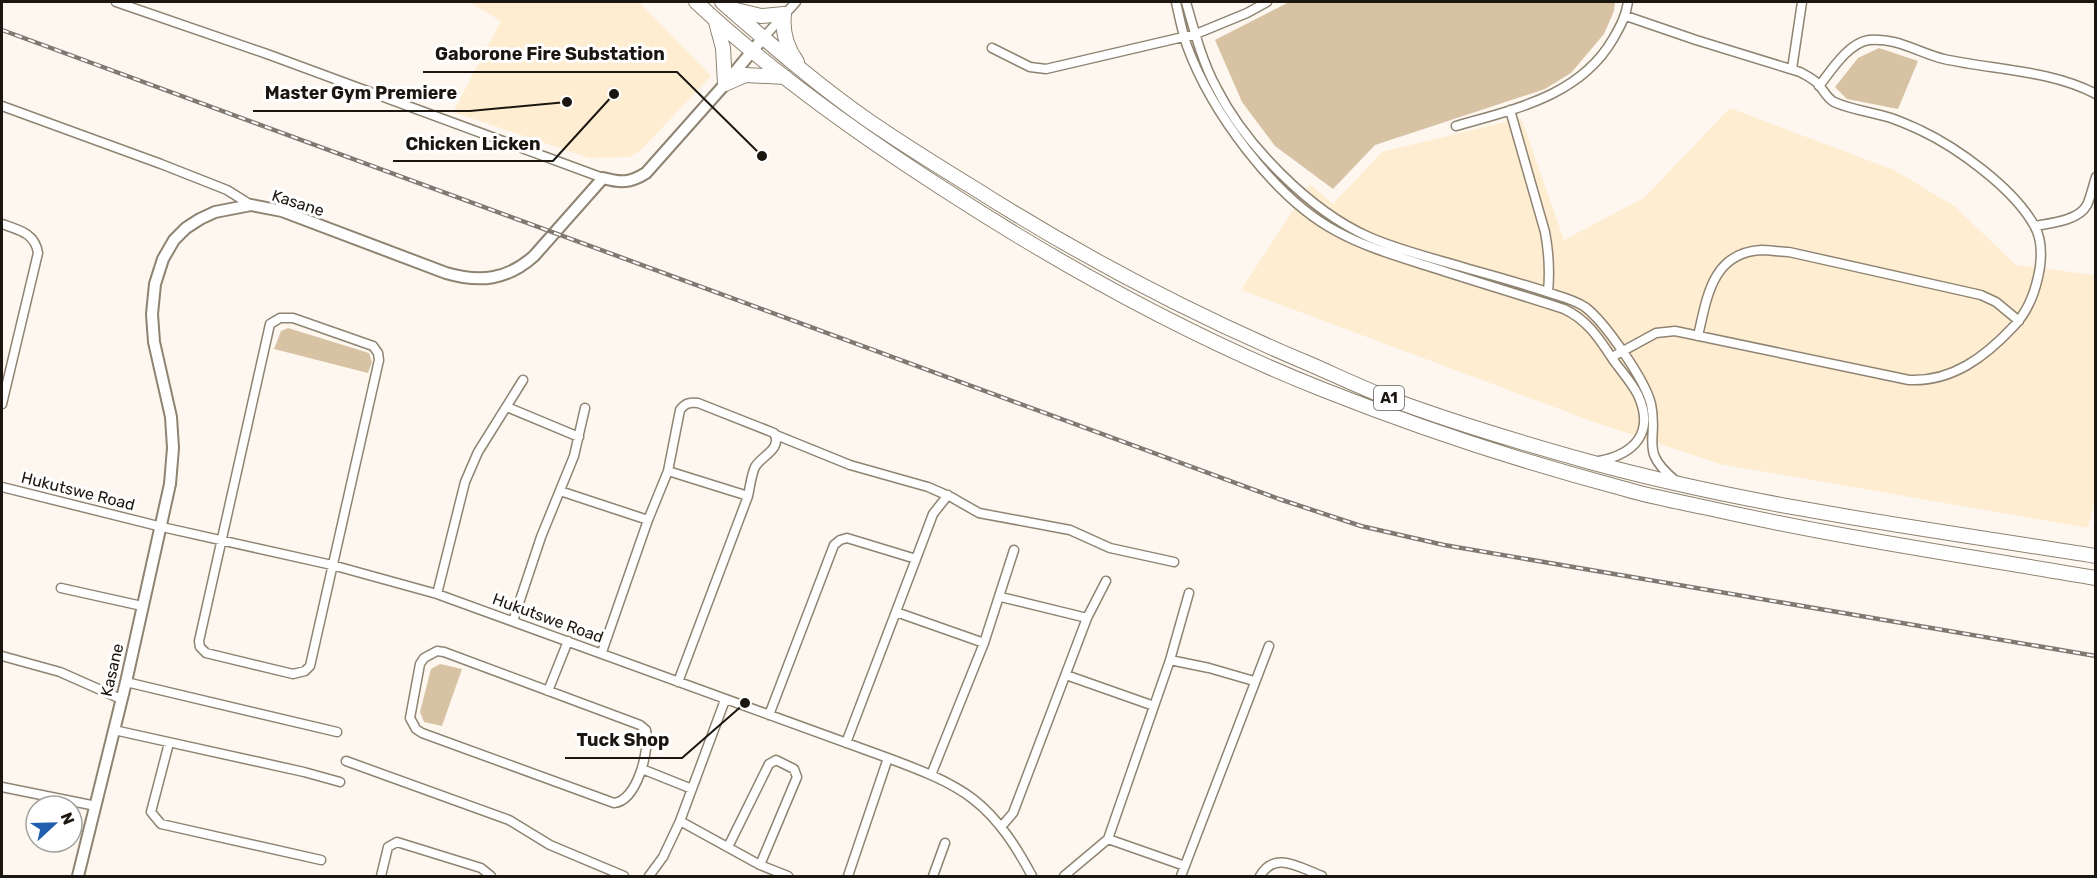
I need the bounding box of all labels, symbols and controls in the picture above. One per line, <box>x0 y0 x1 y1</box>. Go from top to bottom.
callout: Gaborone Fire Substation <box>423 36 677 72</box>
text: Gaborone Fire Substation <box>435 43 665 65</box>
callout: Master Gym Premiere <box>253 75 470 111</box>
text: Master Gym Premiere <box>265 82 457 104</box>
callout: Chicken Licken <box>393 125 553 161</box>
text: Chicken Licken <box>405 133 541 155</box>
street label: Kasane <box>269 186 327 220</box>
road number: A1 <box>1374 386 1404 410</box>
street label: Hukutswe Road <box>19 468 137 514</box>
street label: Hukutswe Road <box>490 589 606 647</box>
street label: Kasane <box>97 642 127 698</box>
callout: Tuck Shop <box>565 722 682 758</box>
text: Tuck Shop <box>577 729 669 751</box>
north arrow <box>24 794 84 854</box>
text: N <box>56 810 78 827</box>

